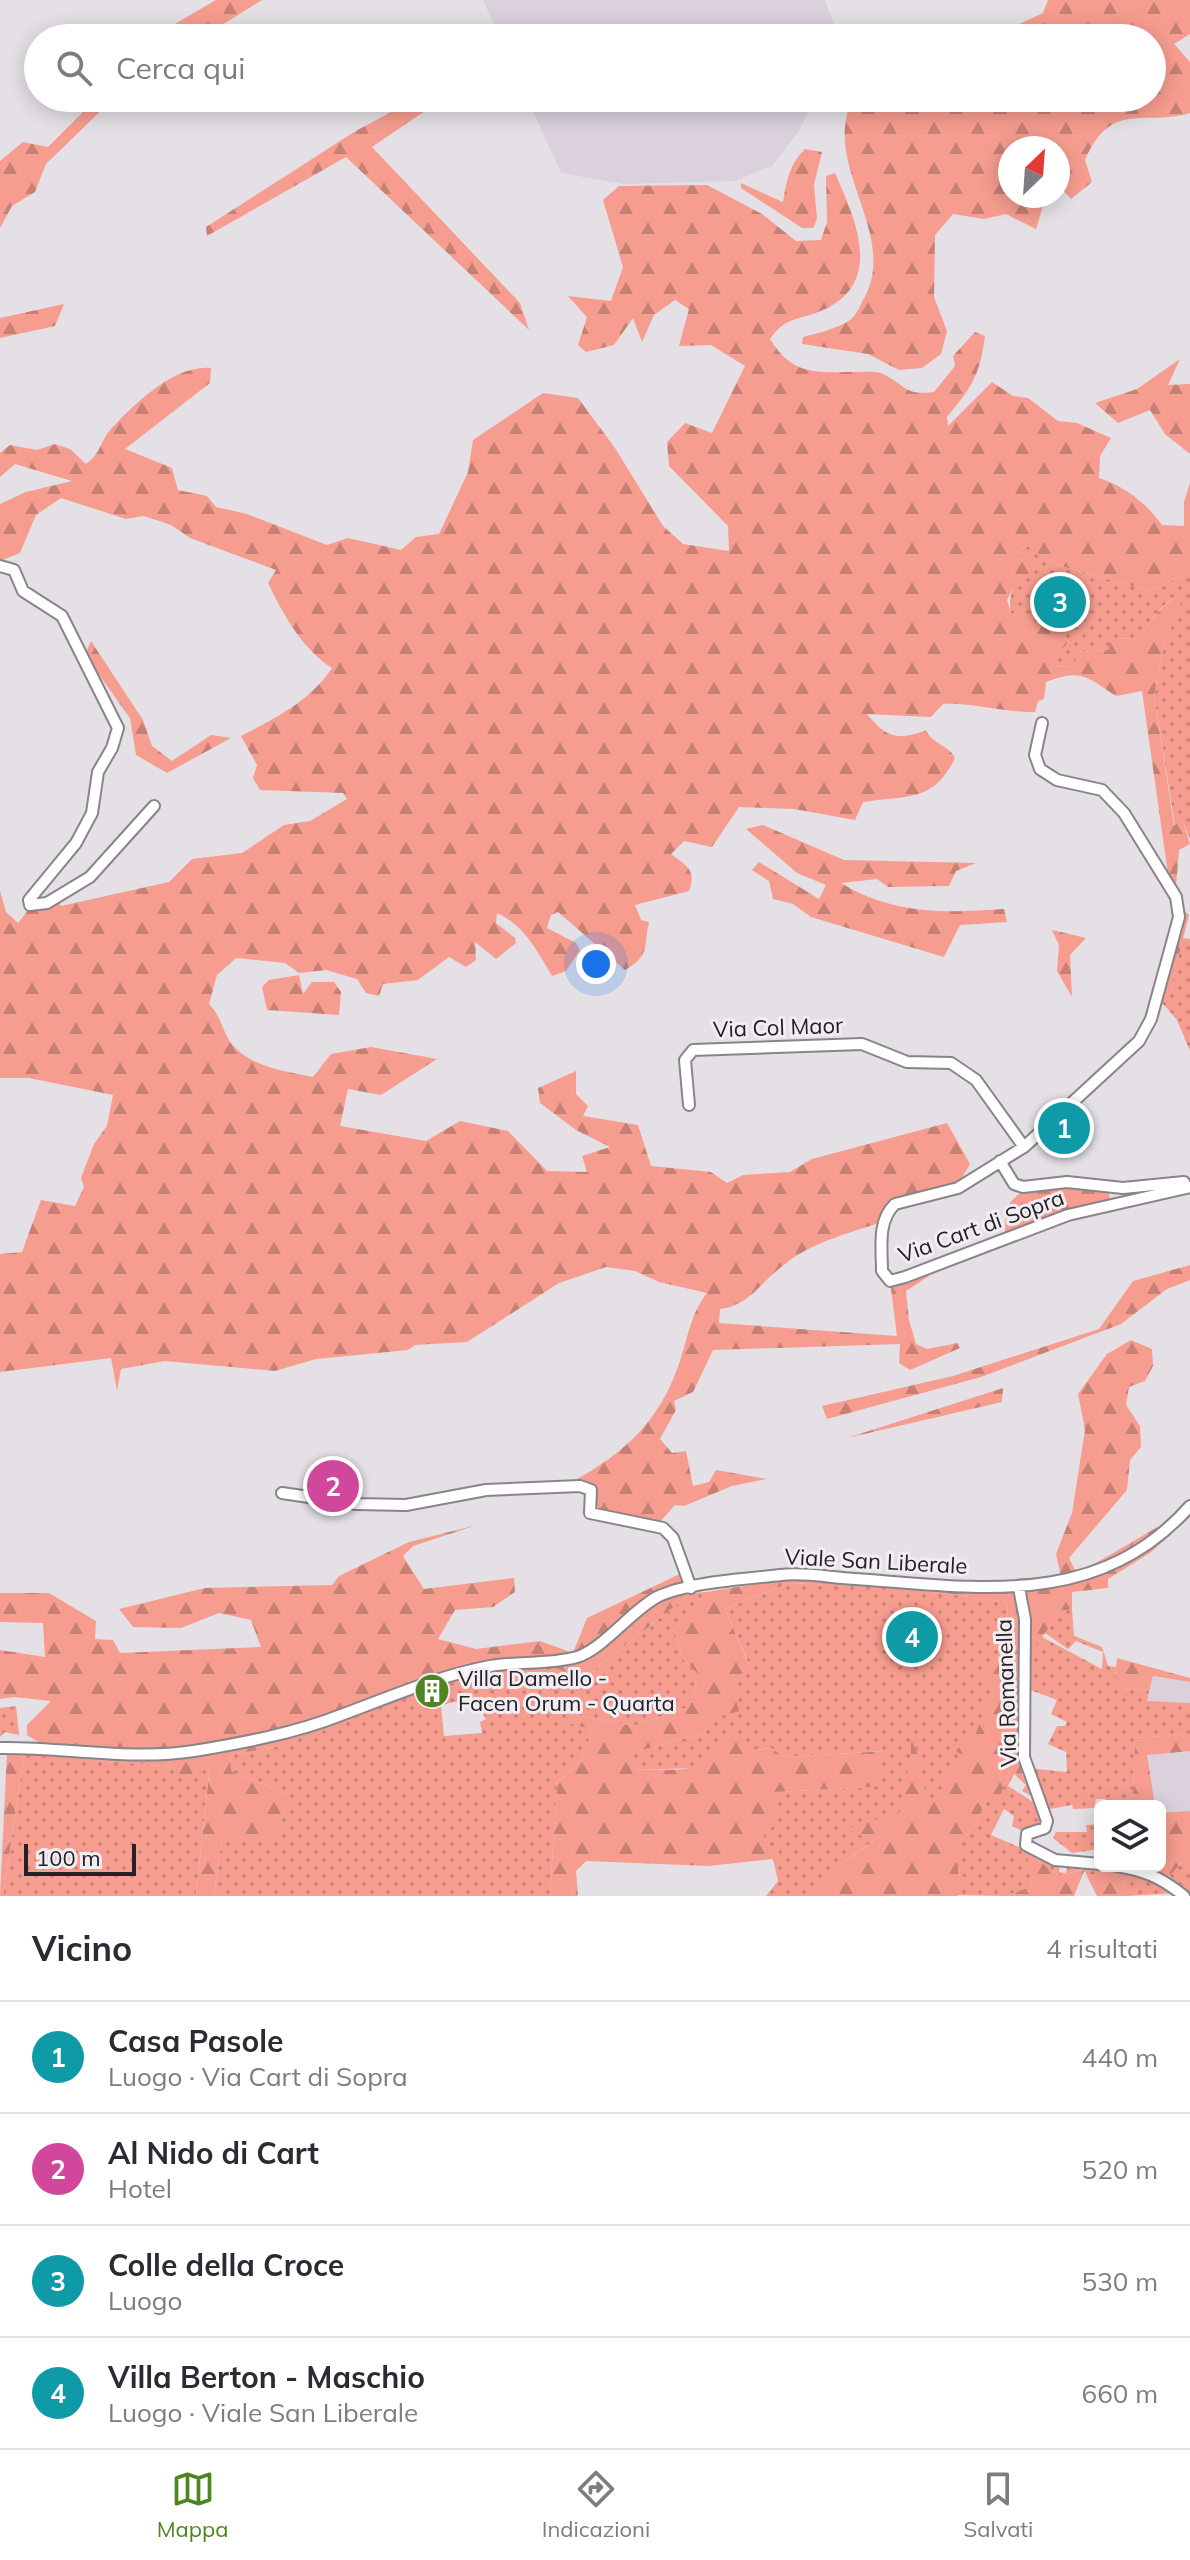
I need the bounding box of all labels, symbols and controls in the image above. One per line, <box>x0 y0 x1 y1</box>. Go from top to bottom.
search box <box>24 24 1166 112</box>
icon: search <box>52 46 96 90</box>
text: Cerca qui <box>116 49 246 87</box>
north arrow <box>998 136 1070 208</box>
pin: 3 <box>1034 572 1086 632</box>
your location <box>576 944 616 984</box>
street label: Via Col Maor <box>713 1011 843 1043</box>
pin: 1 <box>1038 1098 1090 1158</box>
street label: Via Cart di Sopra <box>894 1183 1068 1269</box>
pin: 2 <box>307 1456 359 1516</box>
street label: Viale San Liberale <box>784 1542 968 1580</box>
pin: 4 <box>886 1607 938 1667</box>
street label: Via Romanella <box>989 1618 1023 1768</box>
place label: Villa Damello - Facen Orum - Quarta <box>458 1664 675 1717</box>
building icon: Villa Damello - Facen Orum - Quarta <box>413 1672 451 1710</box>
map controls <box>1094 1800 1166 1872</box>
button: layers <box>1094 1800 1166 1872</box>
scale bar <box>24 1840 136 1876</box>
text: 100 m <box>36 1844 101 1872</box>
text: Vicino <box>32 1927 132 1970</box>
text: 4 risultati <box>1046 1932 1158 1965</box>
text: Casa Pasole <box>108 2022 283 2060</box>
text: 1 <box>50 2041 66 2074</box>
text: 440 m <box>1082 2041 1158 2074</box>
text: Luogo · Via Cart di Sopra <box>108 2060 408 2093</box>
text: Al Nido di Cart <box>108 2134 319 2172</box>
text: 2 <box>50 2153 66 2186</box>
text: 520 m <box>1082 2153 1158 2186</box>
text: Hotel <box>108 2172 172 2205</box>
text: Colle della Croce <box>108 2246 344 2284</box>
text: 3 <box>50 2265 66 2298</box>
text: 530 m <box>1082 2265 1158 2298</box>
text: Luogo <box>108 2284 182 2317</box>
text: Villa Berton - Maschio <box>108 2358 425 2396</box>
text: 4 <box>50 2377 66 2410</box>
text: 660 m <box>1082 2377 1158 2410</box>
text: Luogo · Viale San Liberale <box>108 2396 418 2429</box>
tab: Mappa <box>157 2467 228 2543</box>
tab: Indicazioni <box>542 2467 650 2543</box>
tab: Salvati <box>964 2467 1033 2543</box>

